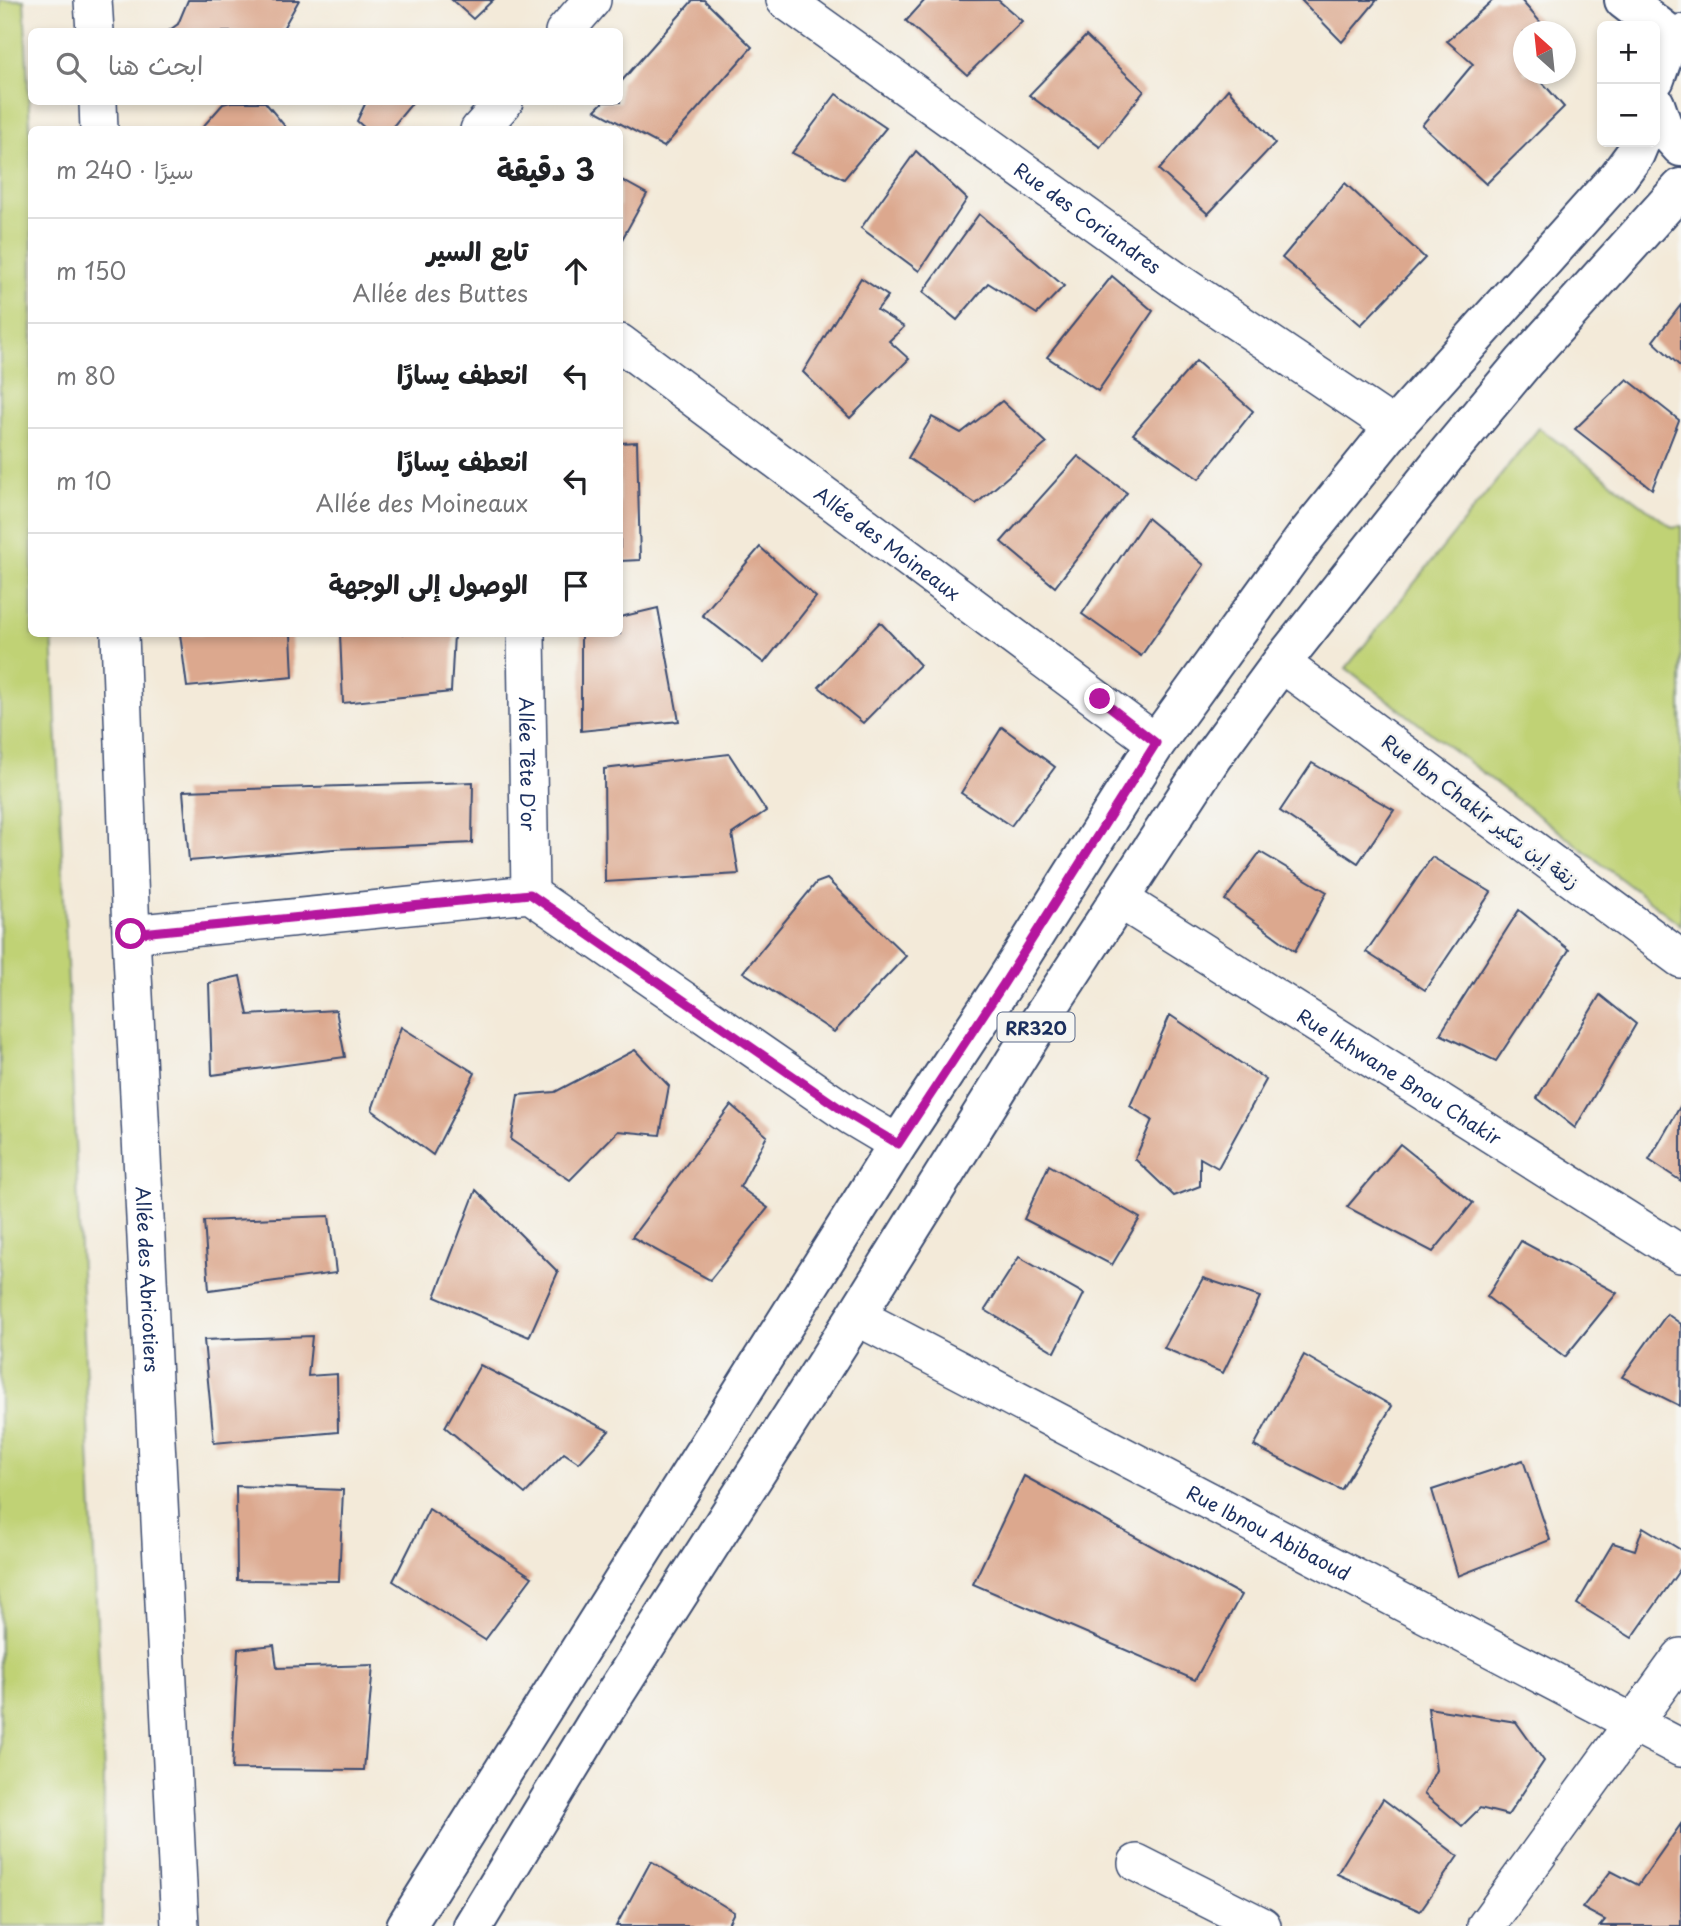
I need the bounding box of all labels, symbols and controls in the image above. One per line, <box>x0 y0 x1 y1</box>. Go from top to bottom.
north arrow <box>1513 21 1576 84</box>
map controls <box>1597 21 1660 147</box>
button: + <box>1597 21 1660 84</box>
search box <box>28 28 623 105</box>
text: ابحث هنا <box>108 45 203 84</box>
icon: search <box>52 48 90 86</box>
button: − <box>1597 84 1660 147</box>
text: 3 دقيقة <box>497 146 595 191</box>
text: سيرًا · 240 m <box>56 152 194 187</box>
street label: Rue des Coriandres <box>1009 155 1167 280</box>
text: تابع السير <box>427 231 528 270</box>
icon: ahead <box>557 252 595 290</box>
text: 150 m <box>56 253 126 288</box>
text: Allée des Buttes <box>352 275 528 310</box>
text: انعطف يسارًا <box>397 354 528 393</box>
icon: left <box>557 357 595 395</box>
text: 80 m <box>56 358 116 393</box>
text: انعطف يسارًا <box>397 441 528 480</box>
icon: left <box>557 462 595 500</box>
text: 10 m <box>56 463 112 498</box>
street label: Allée des Moineaux <box>809 479 966 606</box>
text: Allée des Moineaux <box>316 485 528 520</box>
text: الوصول إلى الوجهة <box>329 564 528 603</box>
icon: arrive <box>557 567 595 605</box>
route end <box>1084 683 1115 714</box>
street label: Allée Tête D'or <box>513 697 543 831</box>
street label: Rue Ibn Chakir زنقة إبن شكير <box>1376 727 1586 895</box>
route start <box>115 918 146 949</box>
street label: Rue Ikhwane Bnou Chakir <box>1292 1001 1508 1152</box>
road number: RR320 <box>998 1012 1074 1042</box>
street label: Allée des Abricotiers <box>129 1186 167 1373</box>
street label: Rue Ibnou Abibaoud <box>1182 1478 1356 1587</box>

